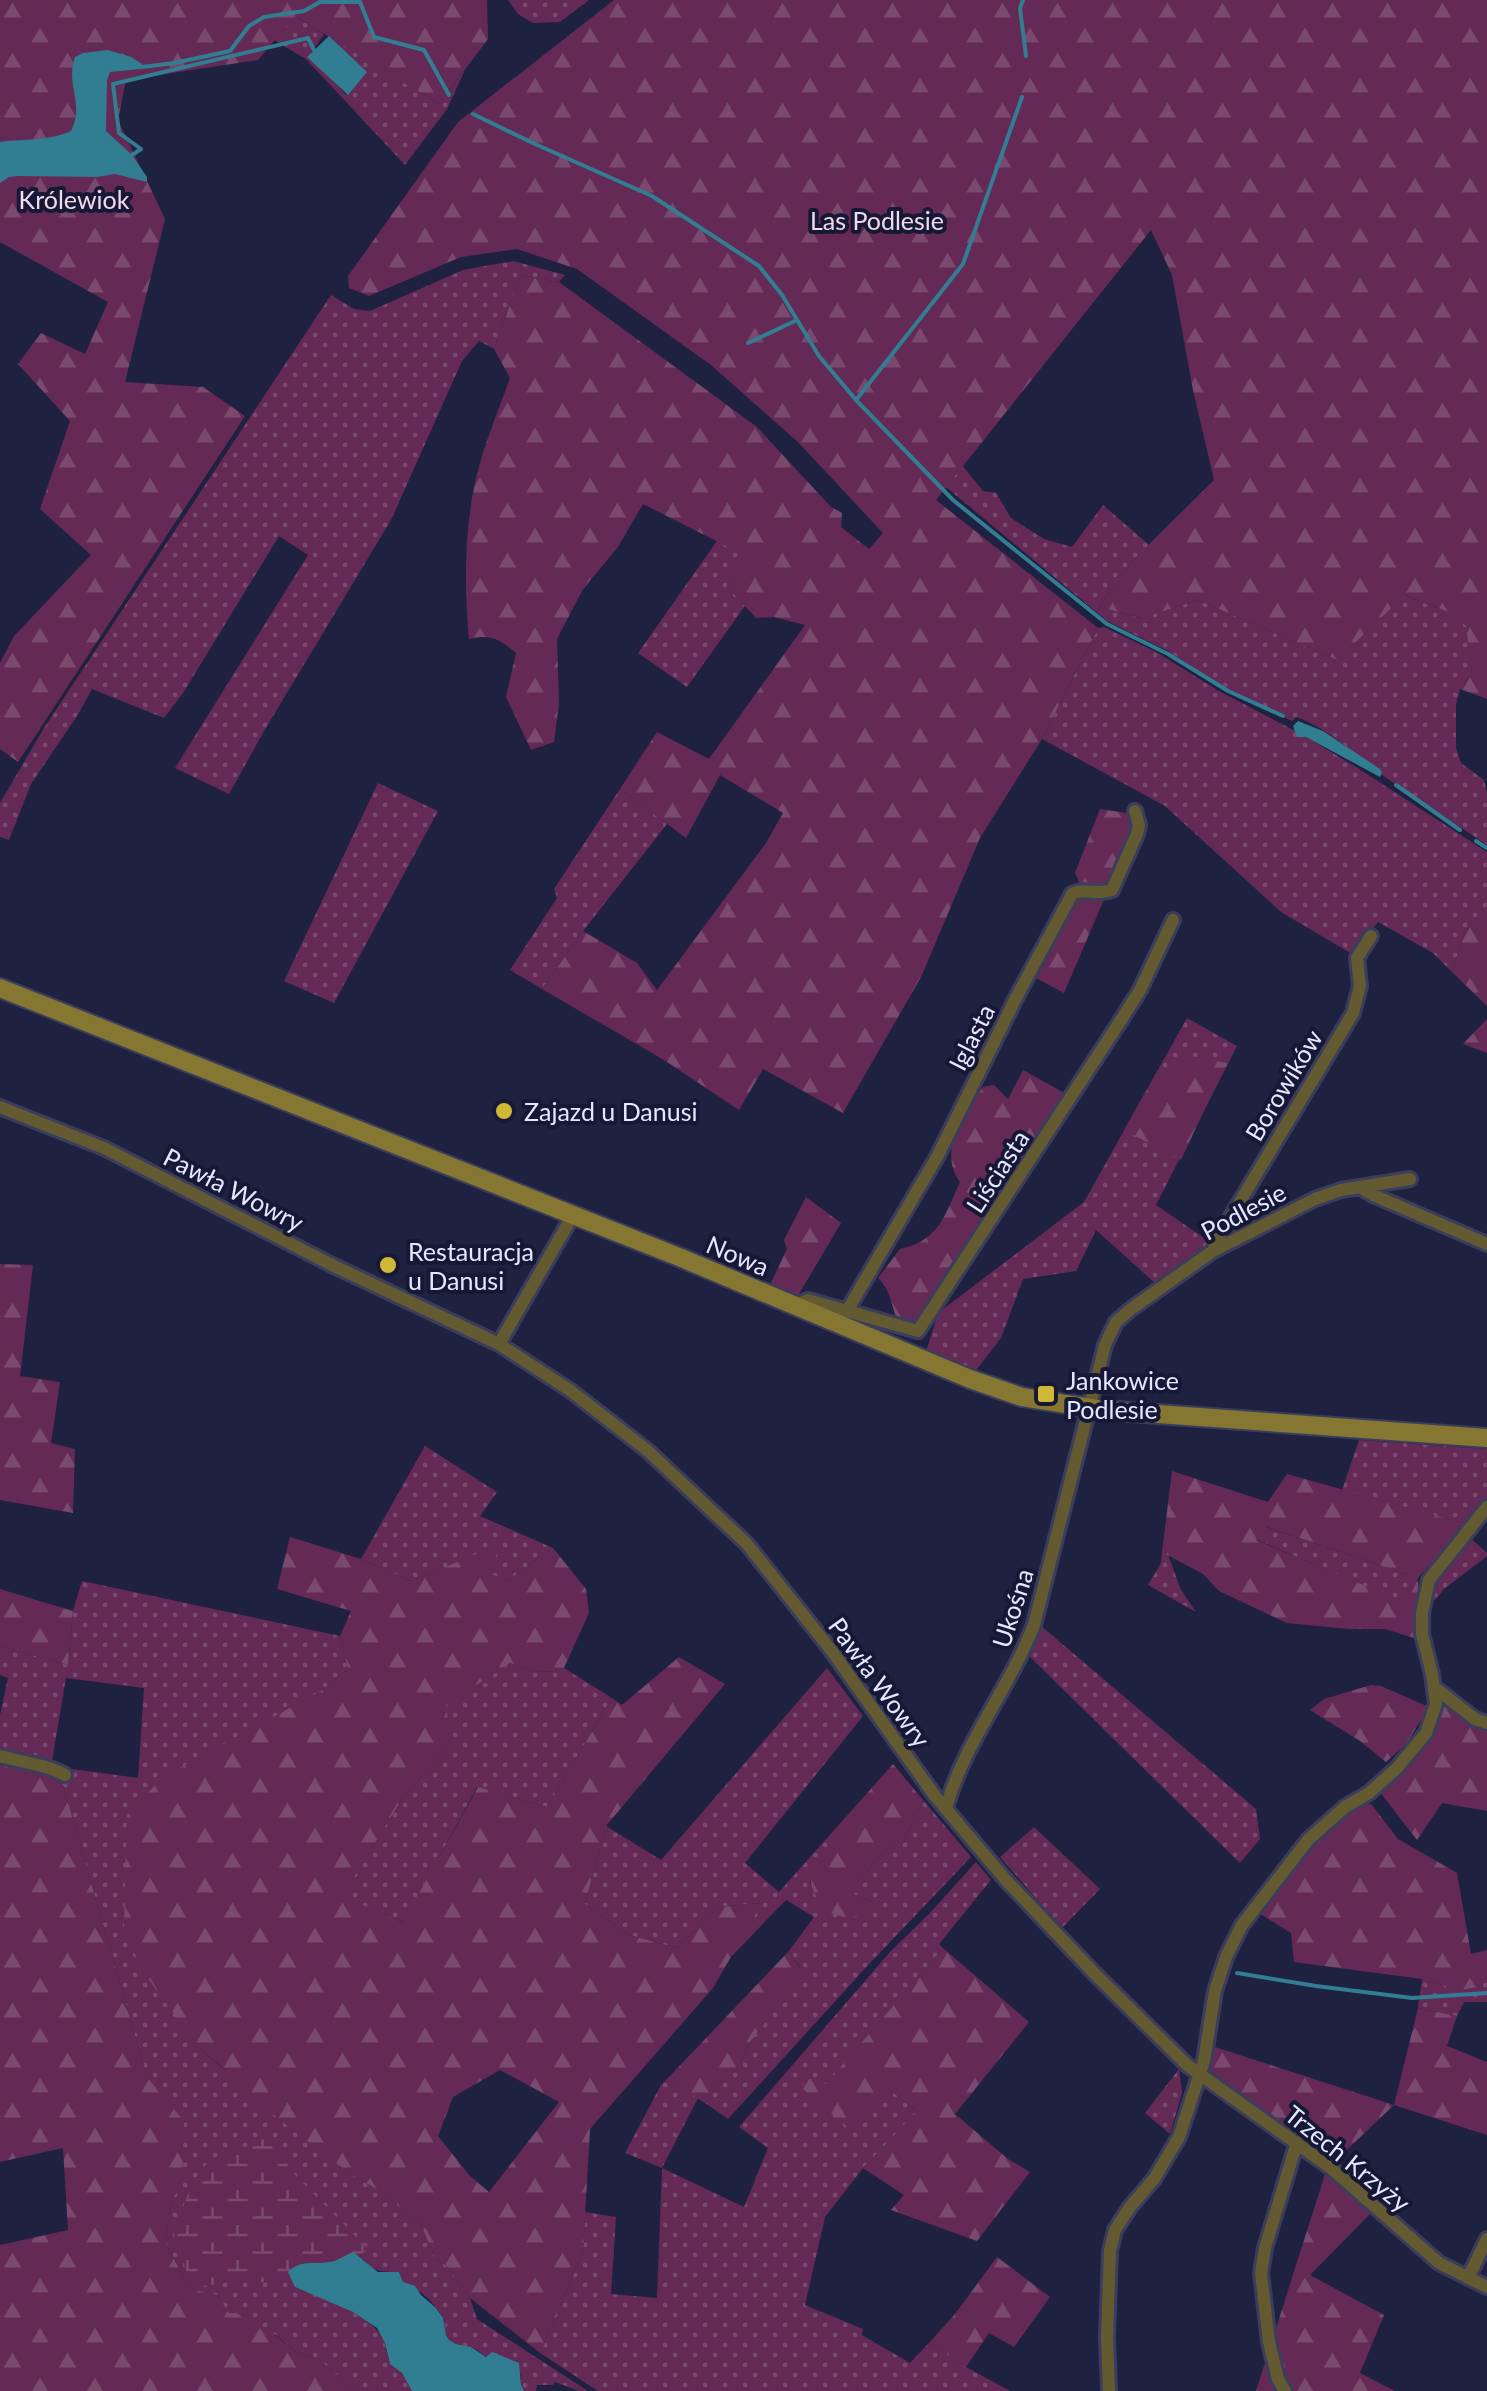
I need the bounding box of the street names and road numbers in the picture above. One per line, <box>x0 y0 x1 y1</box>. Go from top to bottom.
street label: Iglasta <box>942 999 1000 1075</box>
street label: Borowików <box>1238 1024 1328 1146</box>
street label: Liściasta <box>959 1124 1035 1218</box>
street label: Pawła Wowry <box>159 1141 309 1237</box>
street label: Podlesie <box>1195 1176 1291 1246</box>
street label: Nowa <box>702 1229 774 1281</box>
street label: Ukośna <box>985 1565 1039 1651</box>
street label: Pawła Wowry <box>823 1611 937 1753</box>
street label: Trzech Krzyży <box>1280 2099 1416 2217</box>

